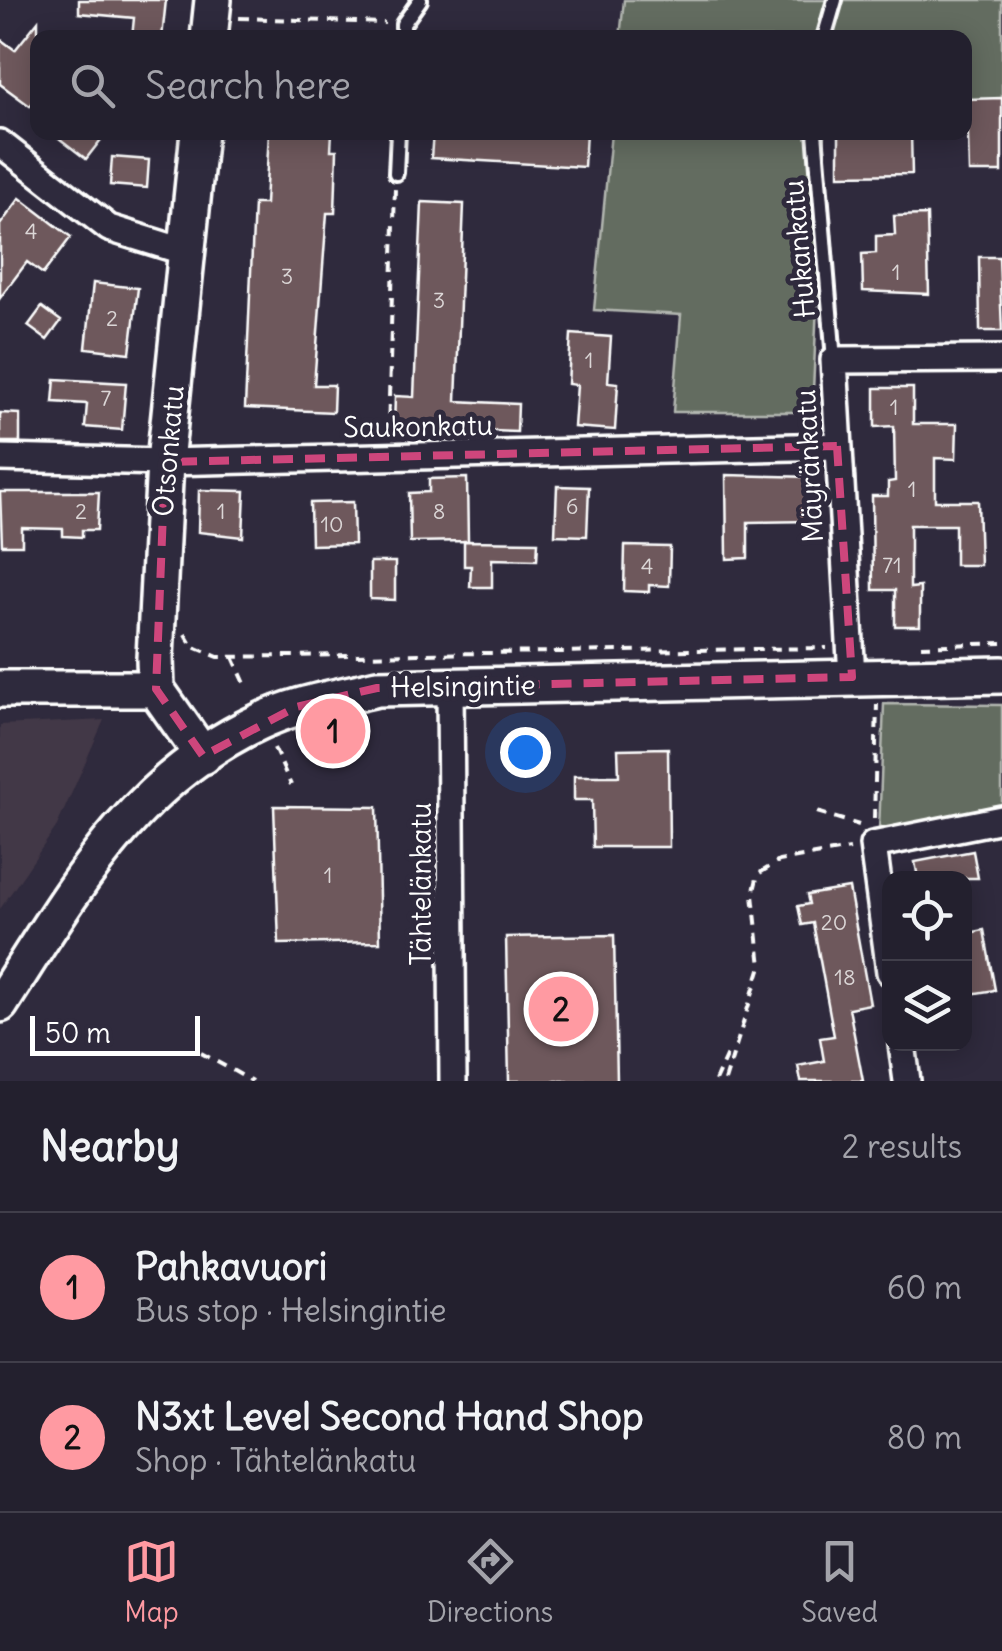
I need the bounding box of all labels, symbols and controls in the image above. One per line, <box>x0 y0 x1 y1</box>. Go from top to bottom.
search box <box>30 30 972 140</box>
icon: search <box>65 58 120 113</box>
text: Search here <box>145 62 351 109</box>
street label: Hukankatu <box>775 178 823 320</box>
house number: 4 <box>25 217 37 245</box>
house number: 1 <box>892 258 900 286</box>
house number: 3 <box>281 262 293 290</box>
house number: 3 <box>433 286 445 314</box>
house number: 2 <box>106 304 118 332</box>
house number: 1 <box>585 346 593 374</box>
house number: 7 <box>101 384 112 412</box>
street label: Otsonkatu <box>144 384 192 518</box>
street label: Mäyränkatu <box>787 388 831 544</box>
house number: 1 <box>890 393 898 421</box>
street label: Saukonkatu <box>343 407 493 445</box>
house number: 1 <box>908 475 916 503</box>
house number: 6 <box>566 492 578 520</box>
house number: 2 <box>75 497 87 525</box>
house number: 1 <box>217 497 225 525</box>
house number: 8 <box>433 497 445 525</box>
house number: 10 <box>320 510 344 538</box>
house number: 71 <box>882 551 902 579</box>
house number: 4 <box>641 552 653 580</box>
street label: Helsingintie <box>390 667 536 705</box>
pin: 1 <box>300 694 366 768</box>
your location <box>500 727 551 778</box>
street label: Tähtelänkatu <box>403 802 439 966</box>
house number: 1 <box>324 861 332 889</box>
map controls <box>882 871 972 1051</box>
button: locate <box>882 871 972 961</box>
house number: 20 <box>821 908 847 936</box>
button: layers <box>882 961 972 1051</box>
house number: 18 <box>834 963 856 991</box>
pin: 2 <box>528 972 594 1046</box>
scale bar <box>30 1011 200 1056</box>
text: 50 m <box>45 1015 111 1051</box>
text: Nearby <box>40 1120 179 1172</box>
text: 2 results <box>842 1126 962 1167</box>
text: Pahkavuori <box>135 1243 327 1290</box>
text: 1 <box>66 1267 79 1308</box>
text: 60 m <box>887 1267 962 1308</box>
text: Bus stop · Helsingintie <box>135 1290 447 1331</box>
text: N3xt Level Second Hand Shop <box>135 1393 644 1440</box>
text: 2 <box>64 1417 81 1458</box>
text: 80 m <box>887 1417 962 1458</box>
text: Shop · Tähtelänkatu <box>135 1440 416 1481</box>
tab: Map <box>124 1534 179 1630</box>
tab: Directions <box>427 1534 553 1630</box>
tab: Saved <box>801 1534 878 1630</box>

